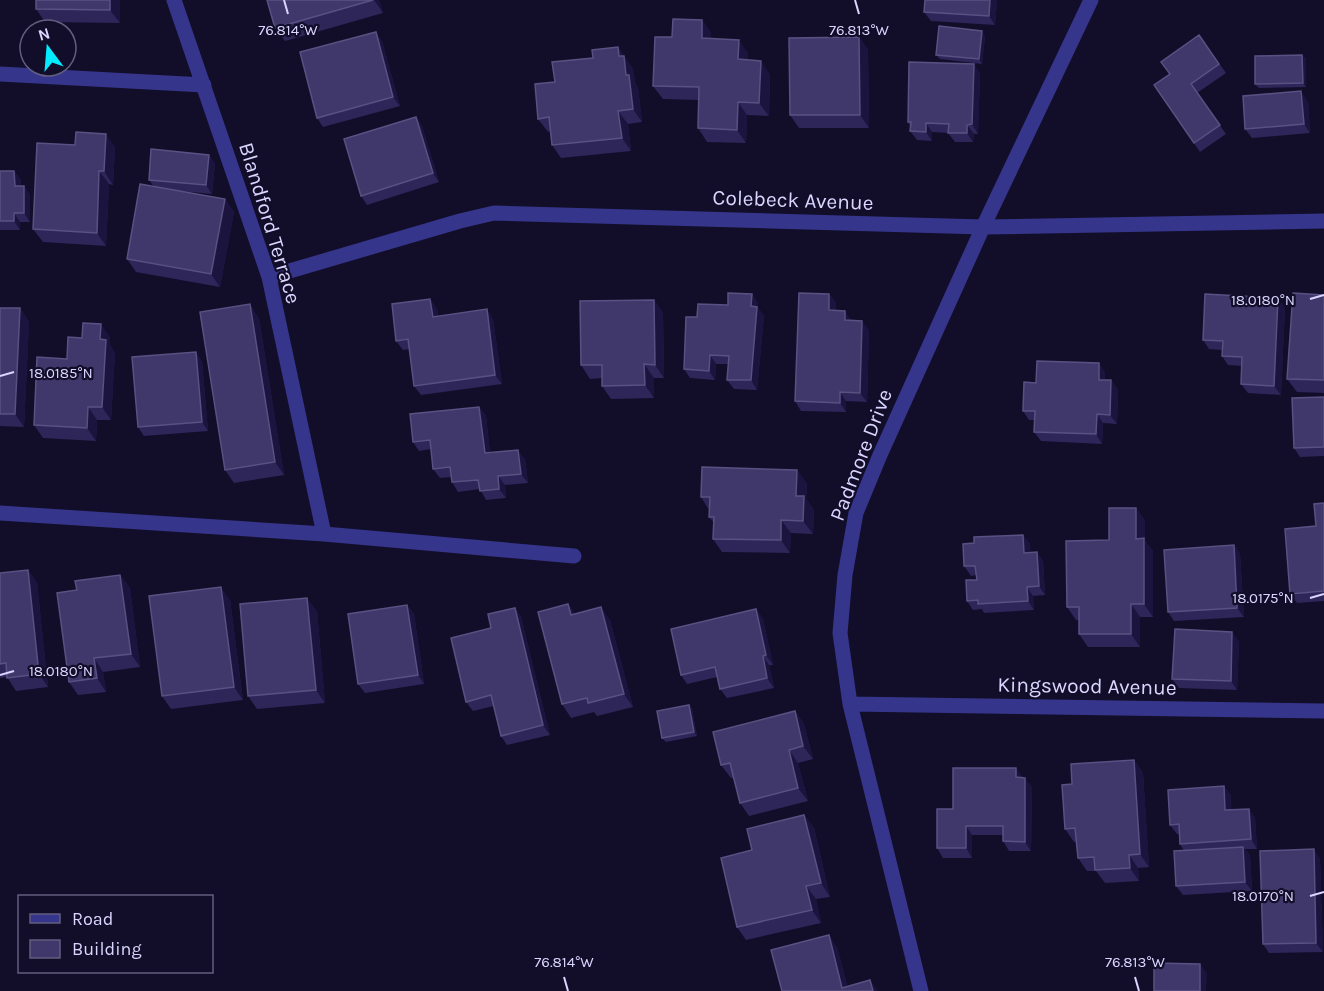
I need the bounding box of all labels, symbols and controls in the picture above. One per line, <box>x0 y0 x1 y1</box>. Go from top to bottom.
north arrow <box>18 18 78 78</box>
text: 76.814°W <box>258 21 318 39</box>
text: 76.813°W <box>829 21 890 39</box>
text: N <box>36 23 52 45</box>
street label: Blandford Terrace <box>234 139 306 307</box>
street label: Colebeck Avenue <box>712 185 874 215</box>
text: 18.0180°N <box>1231 291 1295 309</box>
text: 18.0185°N <box>29 364 93 382</box>
street label: Padmore Drive <box>825 386 897 524</box>
text: 18.0175°N <box>1232 589 1294 607</box>
text: 18.0180°N <box>29 662 93 680</box>
street label: Kingswood Avenue <box>997 672 1177 700</box>
text: 18.0170°N <box>1232 887 1294 905</box>
legend <box>18 895 213 973</box>
text: Road <box>72 908 113 930</box>
text: Building <box>72 938 142 960</box>
text: 76.814°W <box>534 953 594 971</box>
text: 76.813°W <box>1105 953 1166 971</box>

